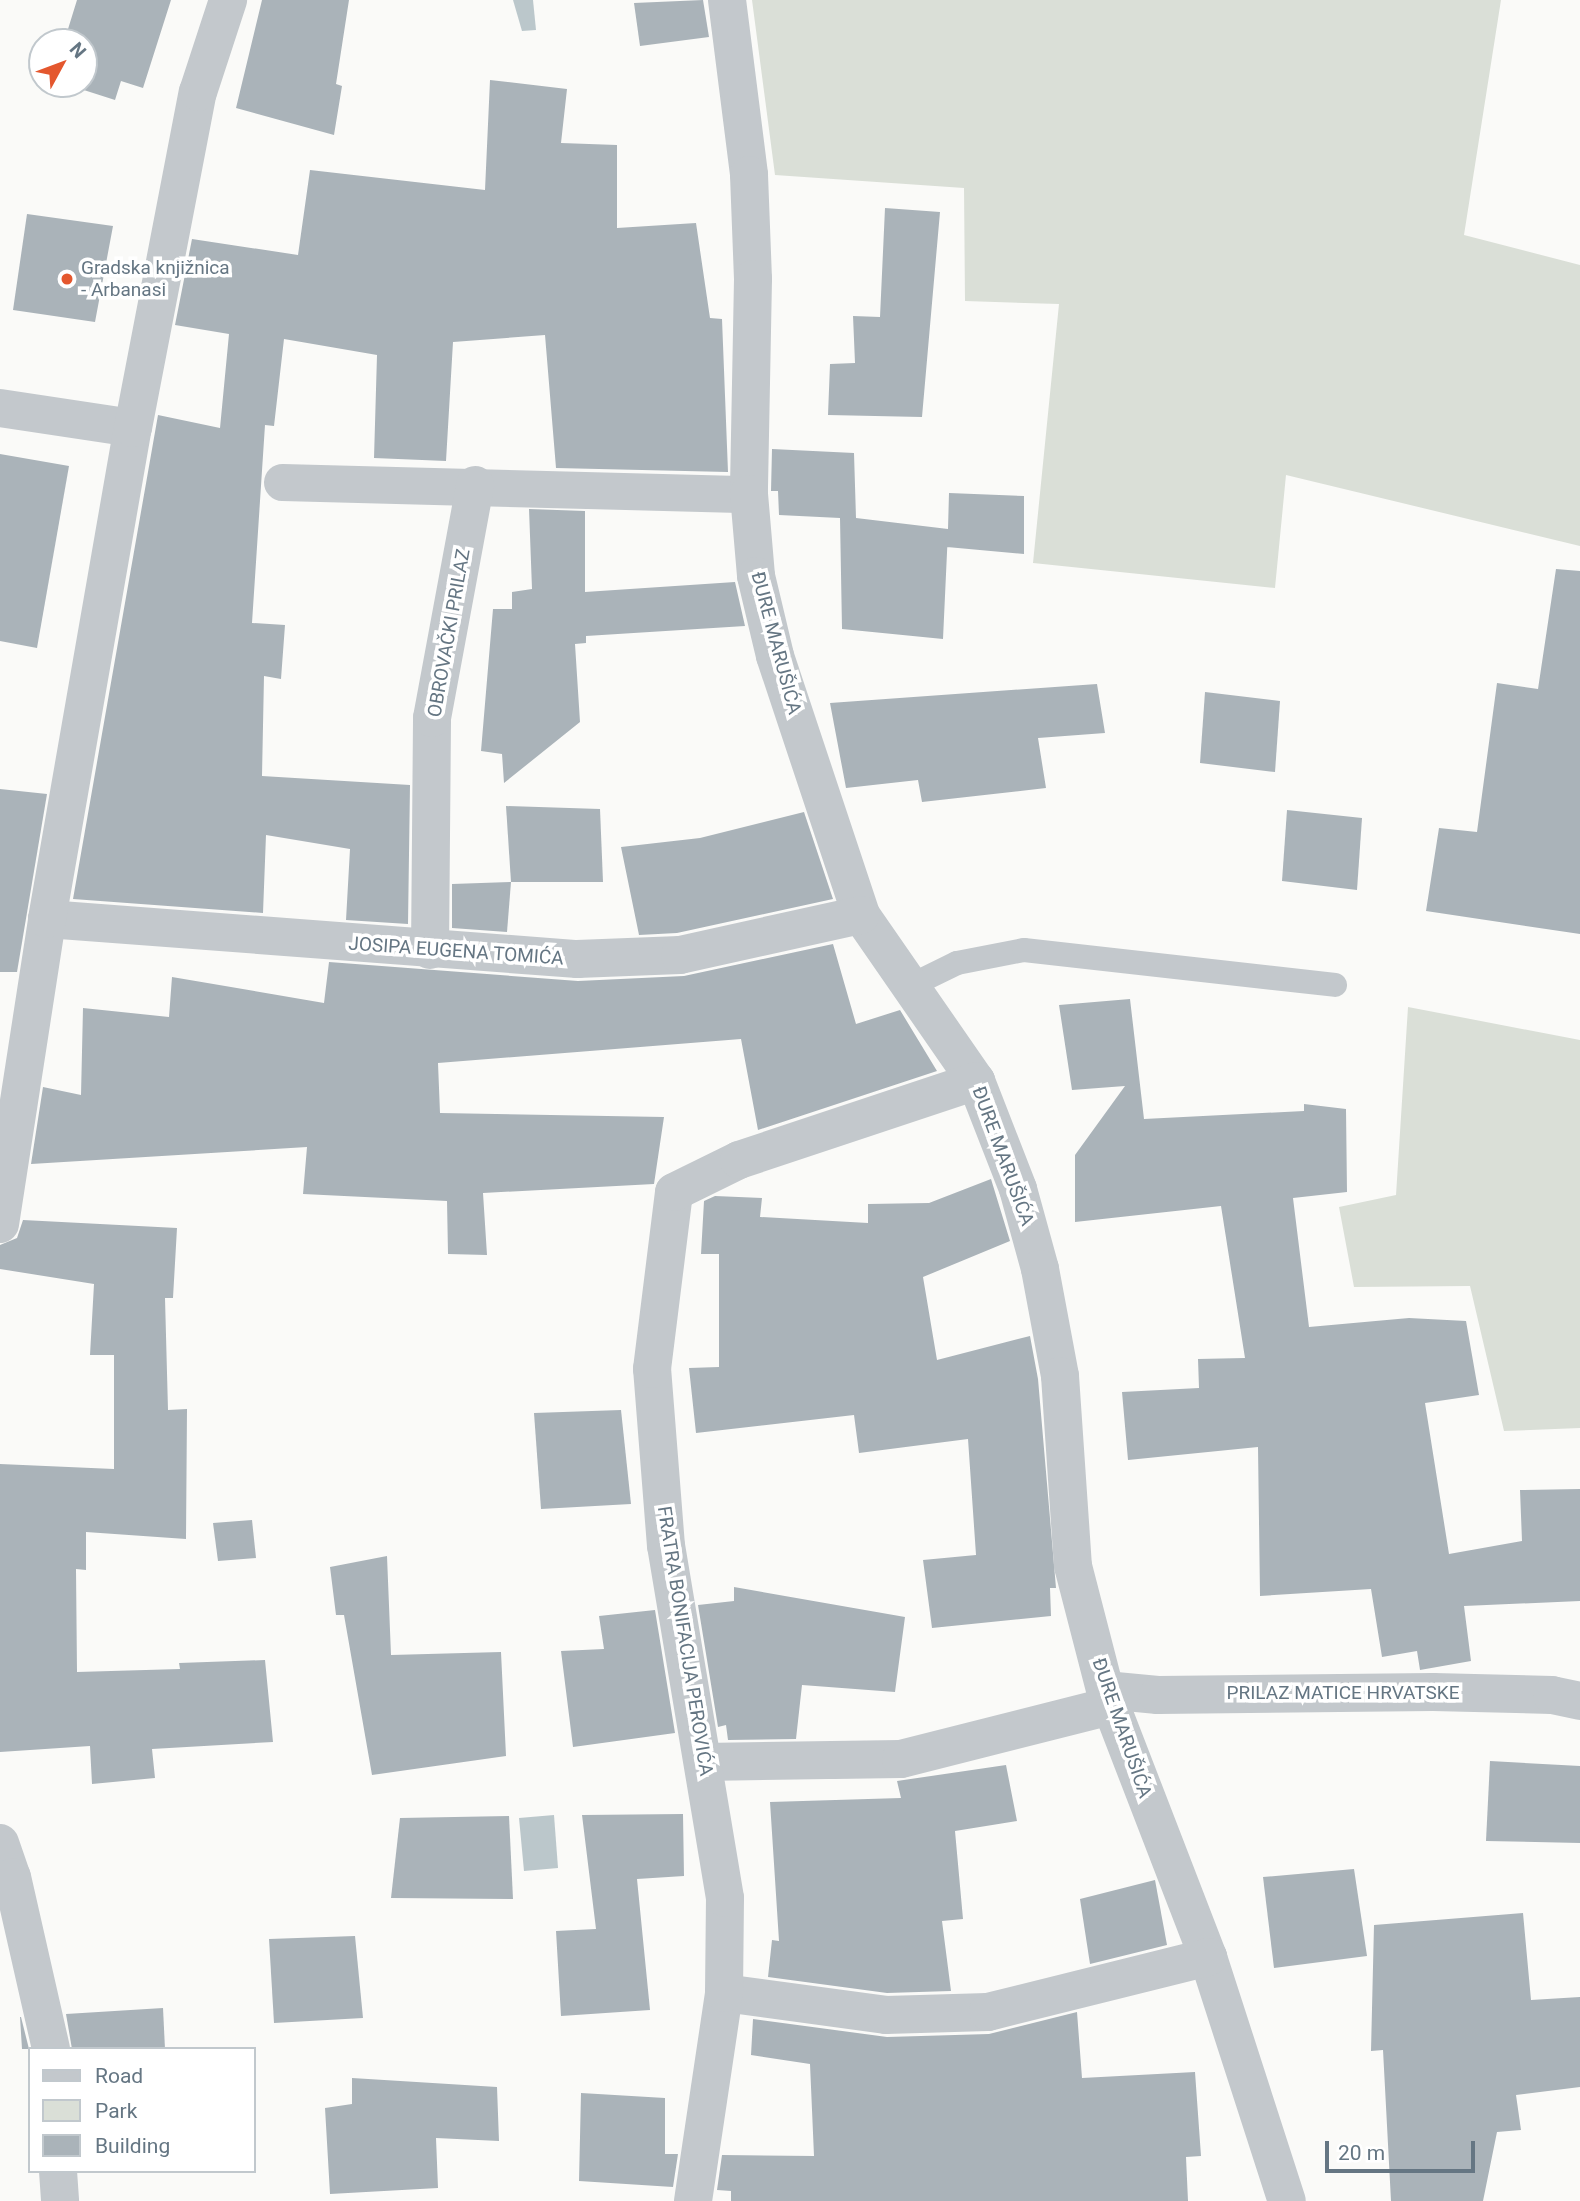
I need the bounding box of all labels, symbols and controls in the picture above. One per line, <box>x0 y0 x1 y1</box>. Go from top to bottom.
north arrow <box>28 28 98 98</box>
text: N <box>65 38 91 63</box>
place label: Gradska knjižnica - Arbanasi <box>81 257 230 301</box>
marker: Gradska knjižnica - Arbanasi <box>59 271 75 287</box>
street label: OBROVAČKI PRILAZ <box>423 547 475 719</box>
street label: ĐURE MARUŠIĆA <box>746 569 806 717</box>
street label: JOSIPA EUGENA TOMIĆA <box>347 932 565 970</box>
street label: ĐURE MARUŠIĆA <box>967 1083 1039 1229</box>
street label: FRATRA BONIFACIJA PEROVIĆA <box>652 1505 718 1777</box>
street label: ĐURE MARUŠIĆA <box>1087 1655 1157 1801</box>
street label: PRILAZ MATICE HRVATSKE <box>1227 1682 1459 1704</box>
legend <box>28 2047 256 2173</box>
text: Road <box>95 2064 143 2088</box>
text: Park <box>95 2099 137 2123</box>
scale bar <box>1328 2128 1478 2172</box>
text: Building <box>95 2134 170 2158</box>
text: 20 m <box>1338 2141 1385 2165</box>

